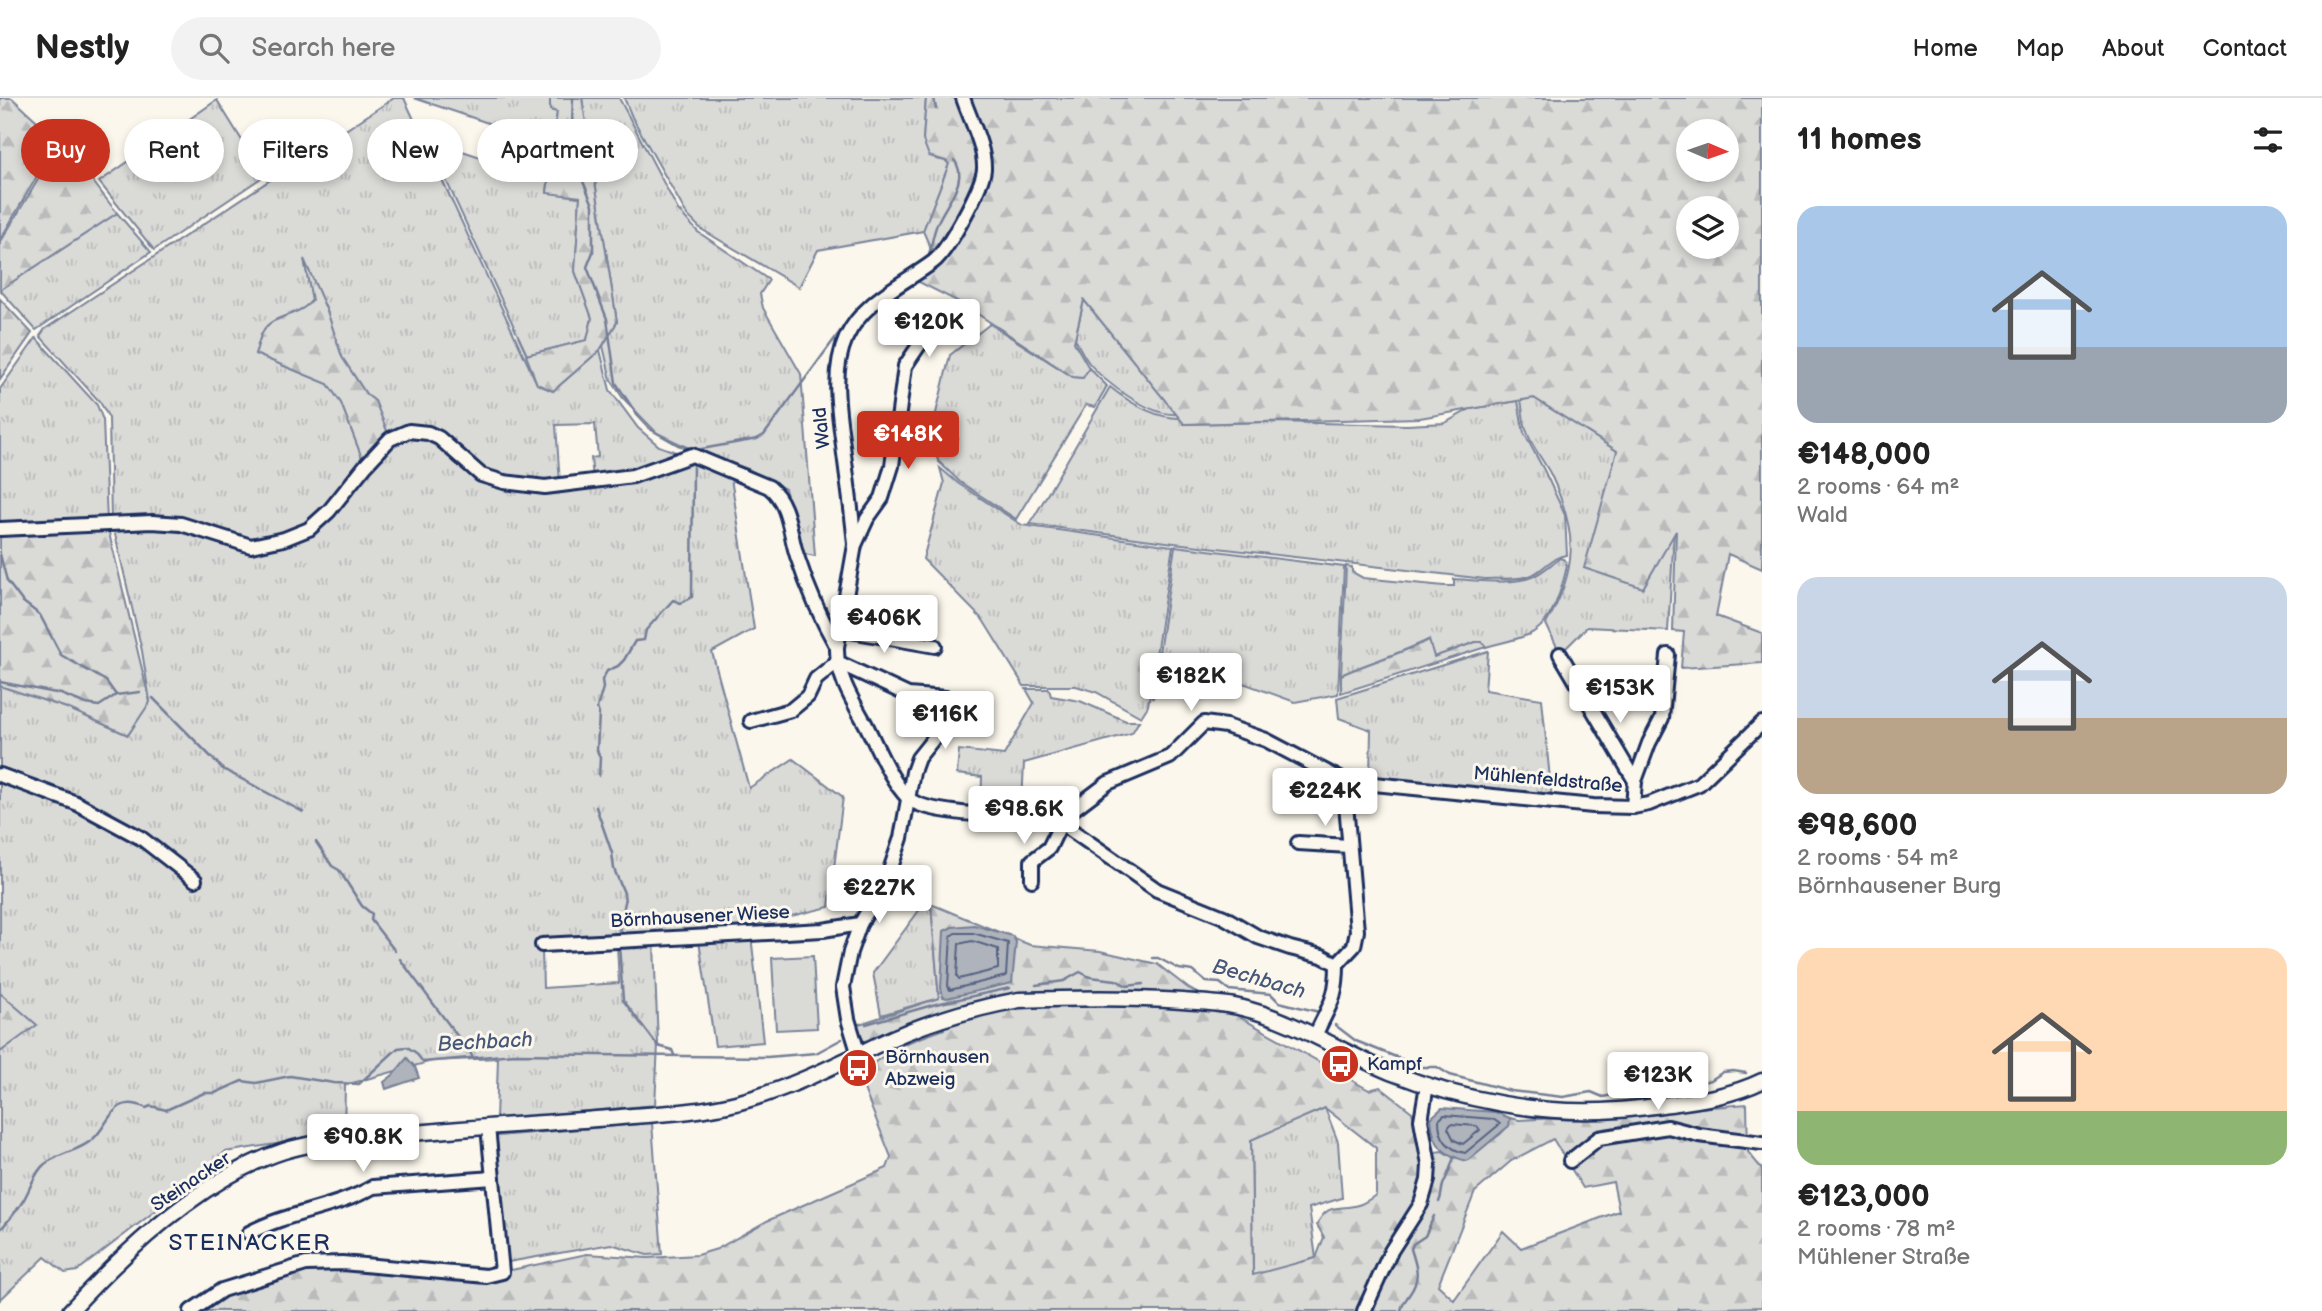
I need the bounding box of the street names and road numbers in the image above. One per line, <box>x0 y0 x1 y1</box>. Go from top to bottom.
street label: Wald <box>808 406 836 450</box>
street label: Mühlenfeldstraße <box>1472 762 1624 798</box>
street label: Börnhausener Wiese <box>610 901 790 933</box>
street label: Steinacker <box>147 1146 236 1217</box>

